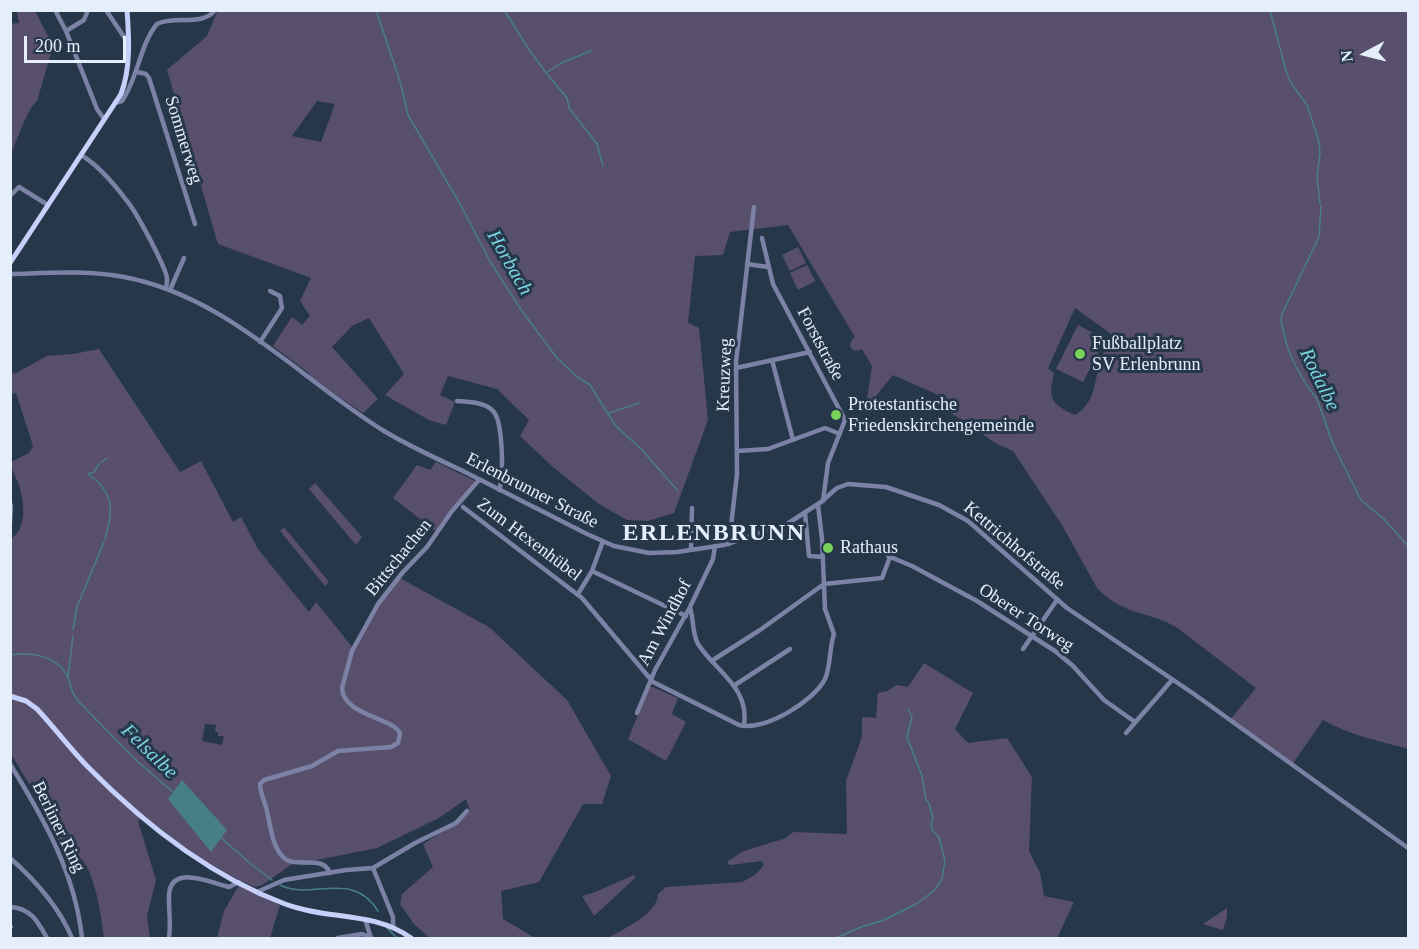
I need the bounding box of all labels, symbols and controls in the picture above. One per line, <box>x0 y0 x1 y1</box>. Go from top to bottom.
scale bar <box>27 24 129 62</box>
north arrow <box>1335 24 1395 84</box>
text: 200 m <box>35 36 81 56</box>
text: N <box>1337 49 1356 63</box>
street label: Sommerweg <box>159 93 207 187</box>
water label: Horbach <box>481 226 537 300</box>
street label: Forststraße <box>792 304 848 384</box>
place label: Fußballplatz SV Erlenbrunn <box>1092 333 1200 376</box>
street label: Kreuzweg <box>713 338 737 412</box>
water label: Rodalbe <box>1294 345 1344 415</box>
marker: Fußballplatz SV Erlenbrunn <box>1073 347 1087 361</box>
place label: Protestantische Friedenskirchengemeinde <box>848 394 1034 436</box>
marker: Protestantische Friedenskirchengemeinde <box>829 408 843 422</box>
street label: Erlenbrunner Straße <box>462 448 602 534</box>
street label: Zum Hexenhübel <box>472 494 586 586</box>
street label: Kettrichhofstraße <box>959 497 1069 595</box>
street label: Bittschachen <box>361 515 437 601</box>
district label: ERLENBRUNN <box>622 520 806 548</box>
place label: Rathaus <box>840 537 898 559</box>
marker: Rathaus <box>821 541 835 555</box>
street label: Am Windhof <box>633 576 697 670</box>
street label: Oberer Torweg <box>974 579 1078 657</box>
water label: Felsalbe <box>116 719 182 785</box>
street label: Berliner Ring <box>27 778 89 876</box>

